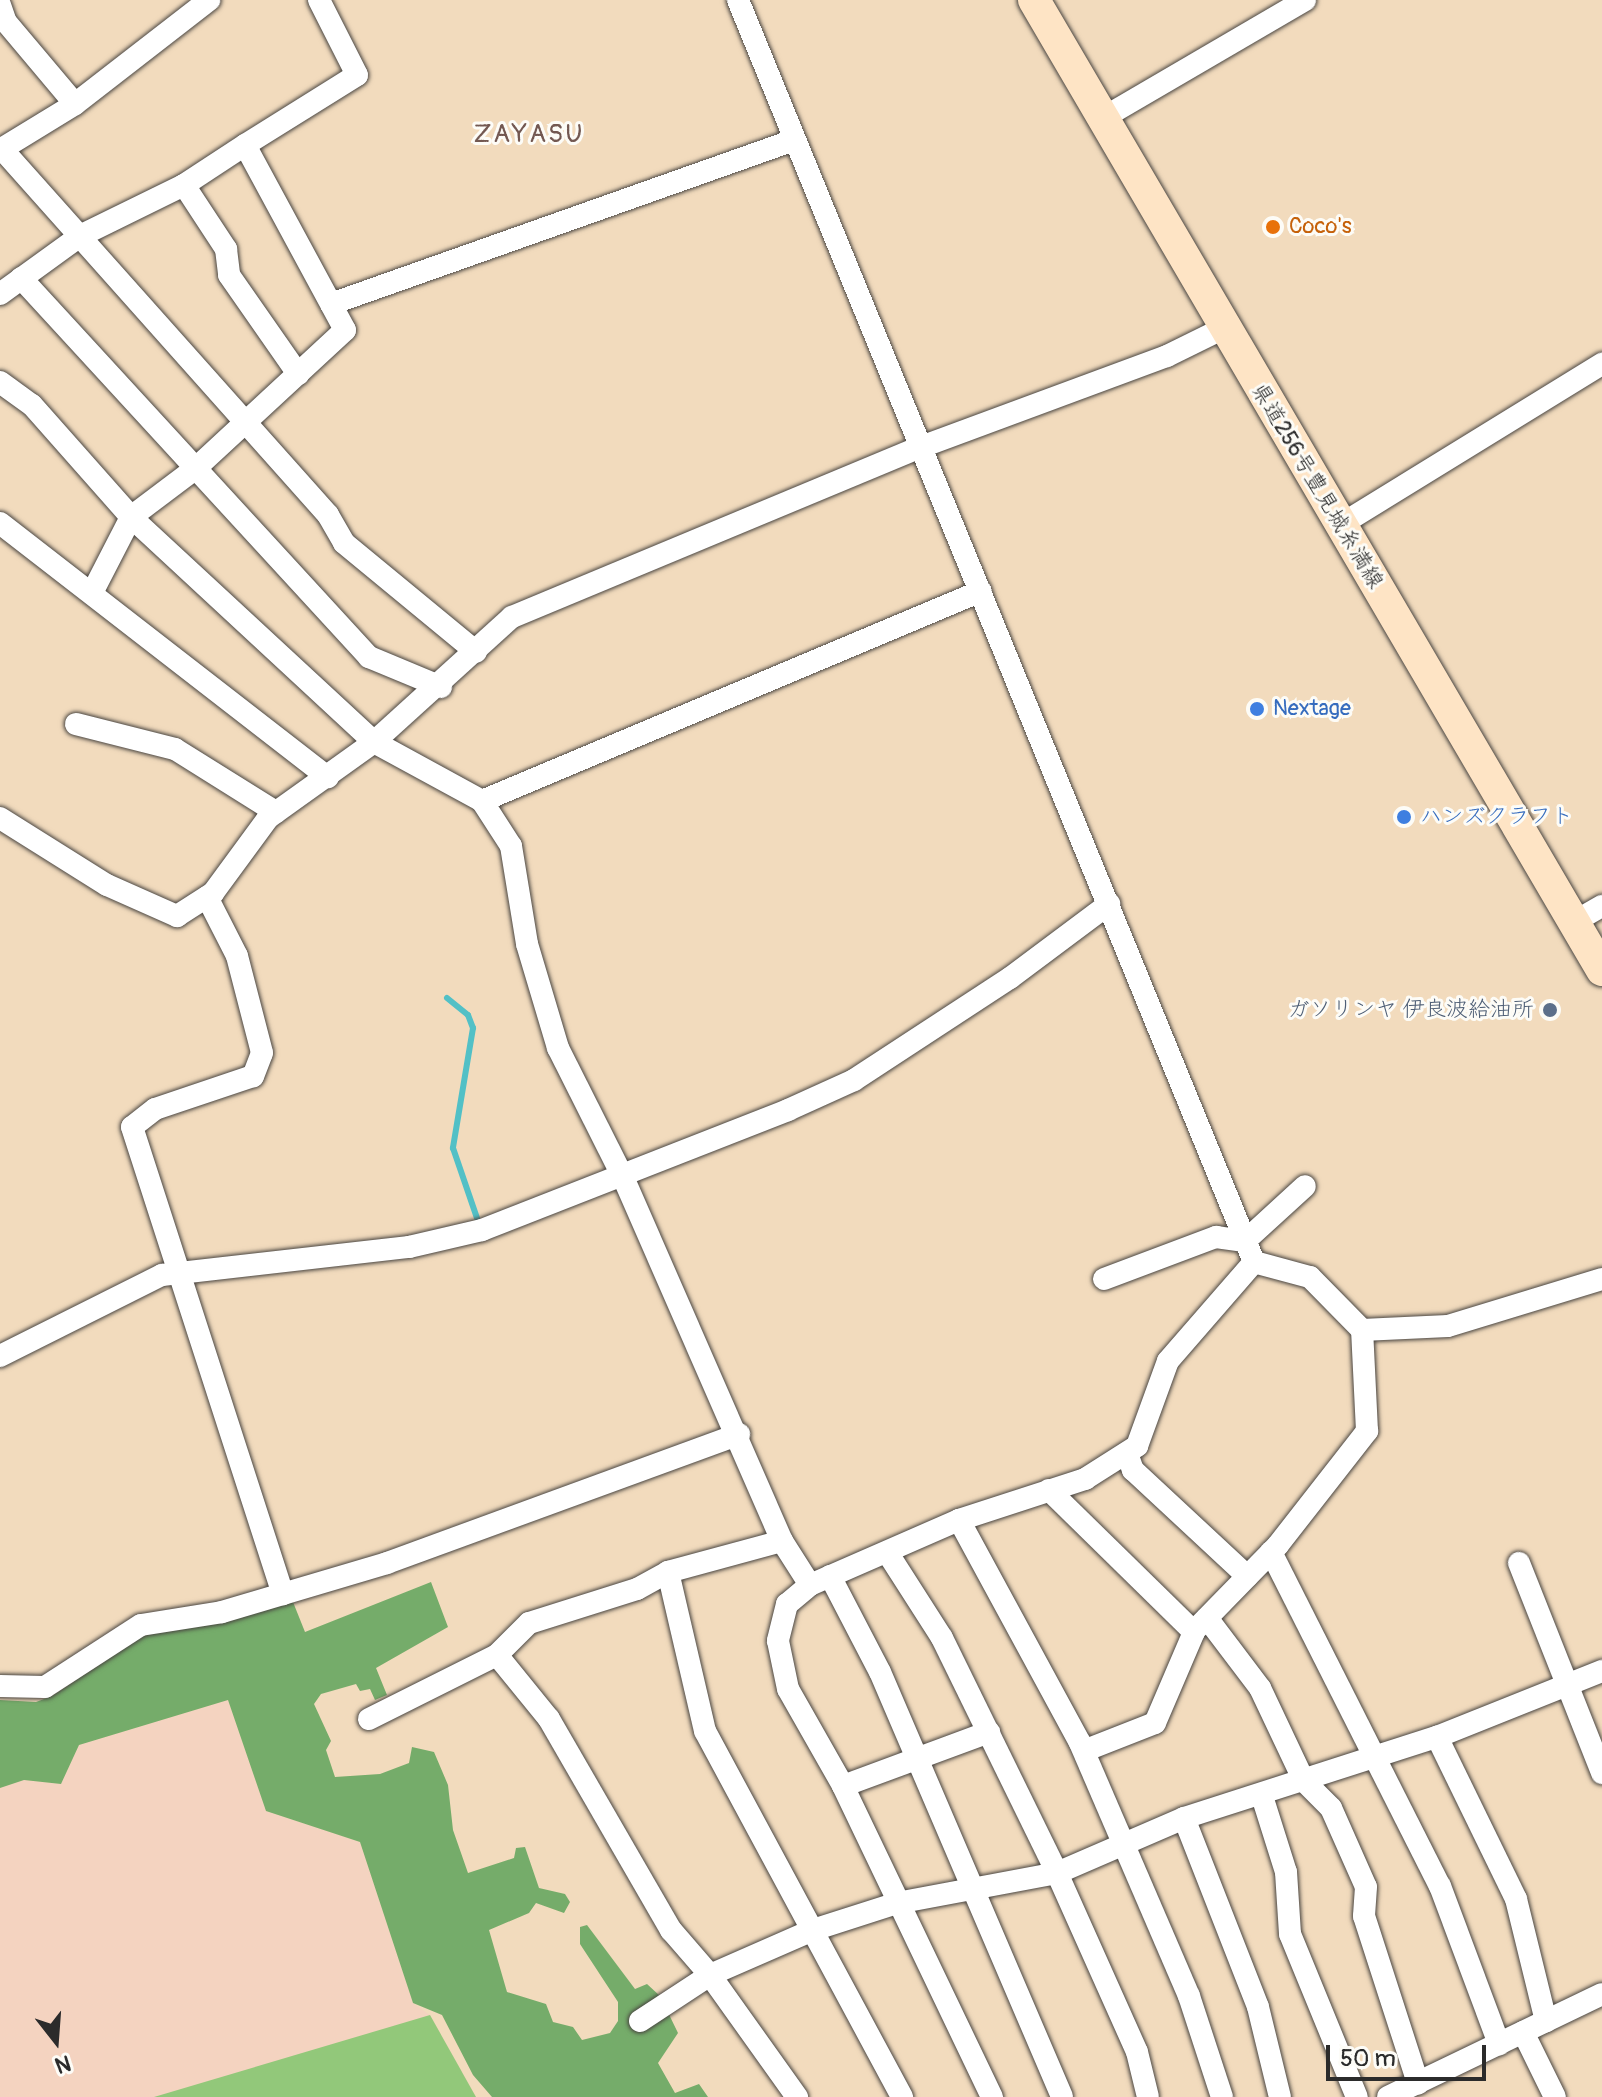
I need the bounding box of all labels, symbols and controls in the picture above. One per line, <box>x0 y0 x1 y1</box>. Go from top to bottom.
district label: ZAYASU <box>474 119 584 151</box>
place label: Coco's <box>1289 214 1352 240</box>
marker: Coco's <box>1264 218 1282 236</box>
street label: 県道256号豊見城糸満線 <box>1245 378 1389 594</box>
place label: Nextage <box>1273 696 1351 722</box>
marker: Nextage <box>1248 700 1266 718</box>
place label: ハンズクラフト <box>1420 804 1574 830</box>
marker: ハンズクラフト <box>1395 808 1413 826</box>
place label: ガソリンヤ 伊良波給油所 <box>1287 997 1534 1023</box>
marker: ガソリンヤ 伊良波給油所 <box>1541 1001 1559 1019</box>
north arrow <box>16 2001 96 2081</box>
scale bar <box>1330 2029 1490 2079</box>
text: 50 m <box>1340 2044 1396 2073</box>
text: N <box>52 2048 74 2080</box>

